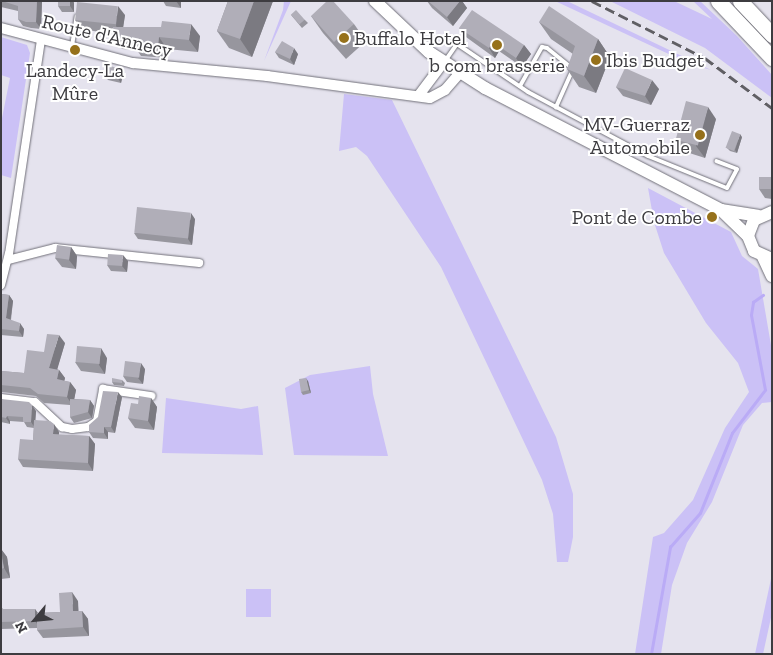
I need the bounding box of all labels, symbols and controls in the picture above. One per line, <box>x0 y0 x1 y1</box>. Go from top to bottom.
street label: Route d'Annecy <box>39 9 175 63</box>
place label: Buffalo Hotel <box>354 26 466 50</box>
marker: Buffalo Hotel <box>338 32 350 44</box>
marker: b com brasserie <box>491 39 503 51</box>
marker: Landecy-La Mûre <box>69 44 81 56</box>
place label: Ibis Budget <box>606 48 704 72</box>
place label: b com brasserie <box>429 53 565 77</box>
marker: Ibis Budget <box>590 54 602 66</box>
place label: Landecy-La Mûre <box>26 58 124 105</box>
place label: MV-Guerraz Automobile <box>583 112 690 159</box>
marker: MV-Guerraz Automobile <box>694 129 706 141</box>
place label: Pont de Combe <box>572 205 702 229</box>
marker: Pont de Combe <box>706 211 718 223</box>
north arrow <box>10 595 60 645</box>
text: N <box>11 619 31 636</box>

